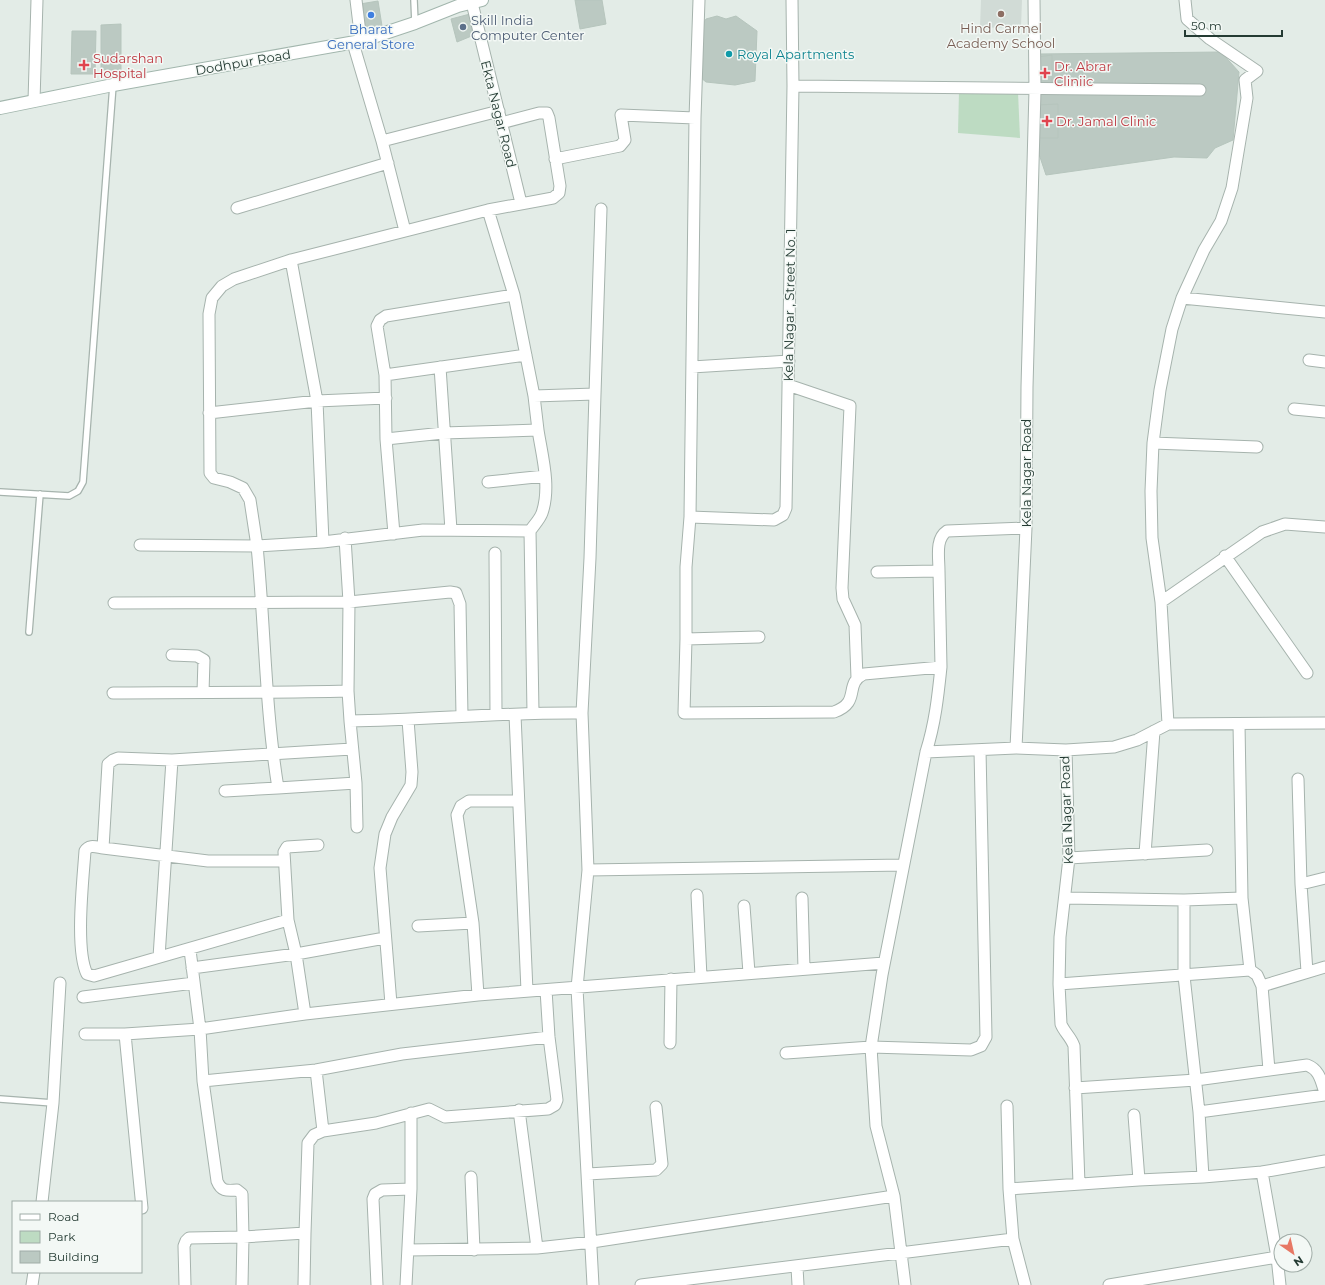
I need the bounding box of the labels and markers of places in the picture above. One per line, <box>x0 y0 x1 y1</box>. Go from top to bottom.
marker: Hind Carmel Academy School <box>996 9 1006 19</box>
marker: Bharat General Store <box>366 10 376 20</box>
place label: Skill India Computer Center <box>471 12 585 43</box>
place label: Hind Carmel Academy School <box>947 20 1055 51</box>
place label: Bharat General Store <box>327 21 415 52</box>
marker: Skill India Computer Center <box>458 22 468 32</box>
place label: Royal Apartments <box>737 46 854 62</box>
marker: Royal Apartments <box>724 49 734 59</box>
place label: Sudarshan Hospital <box>93 50 163 81</box>
place label: Dr. Abrar Cliniic <box>1054 58 1112 89</box>
marker: Sudarshan Hospital <box>78 59 90 71</box>
marker: Dr. Abrar Cliniic <box>1039 67 1051 79</box>
place label: Dr. Jamal Clinic <box>1056 113 1156 129</box>
marker: Dr. Jamal Clinic <box>1041 115 1053 127</box>

